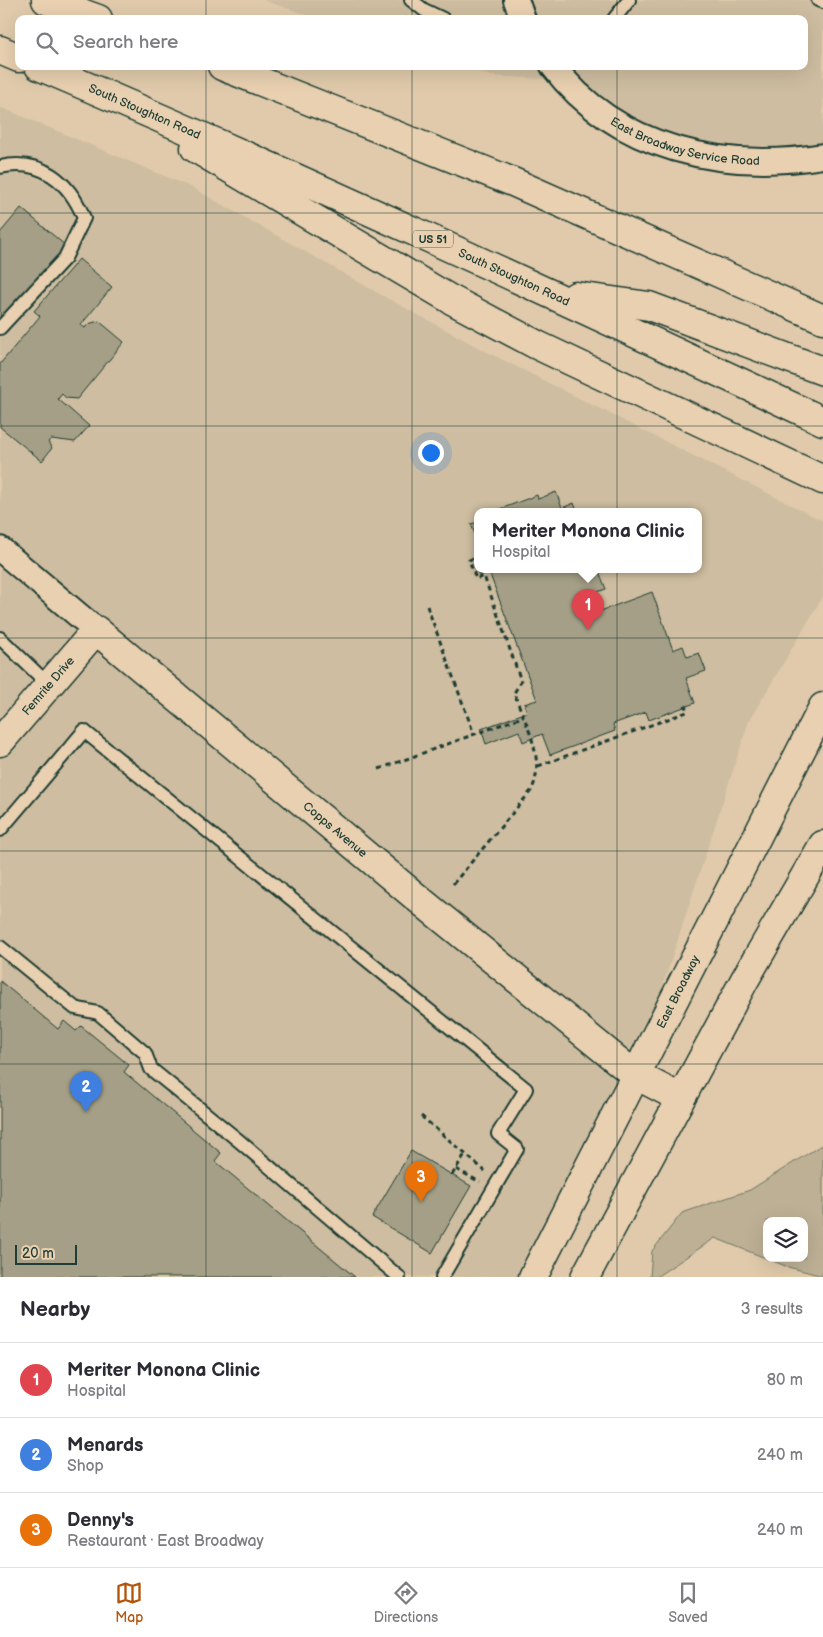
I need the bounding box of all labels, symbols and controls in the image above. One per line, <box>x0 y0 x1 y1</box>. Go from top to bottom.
search box <box>15 15 808 70</box>
icon: search <box>33 29 61 57</box>
text: Search here <box>73 31 178 54</box>
street label: South Stoughton Road <box>86 81 203 143</box>
street label: East Broadway Service Road <box>607 114 760 169</box>
road number: US 51 <box>413 230 453 248</box>
street label: South Stoughton Road <box>456 246 572 310</box>
your location <box>418 440 444 466</box>
popup <box>474 508 702 573</box>
text: Meriter Monona Clinic <box>491 520 685 543</box>
text: Hospital <box>491 543 550 562</box>
pin: 1 <box>572 589 604 630</box>
street label: Femrite Drive <box>19 654 78 719</box>
street label: Copps Avenue <box>300 799 370 861</box>
street label: East Broadway <box>654 952 704 1031</box>
pin: 2 <box>70 1071 102 1112</box>
pin: 3 <box>405 1161 437 1202</box>
map controls <box>763 1217 808 1262</box>
button: layers <box>763 1217 808 1262</box>
scale bar <box>15 1242 78 1265</box>
text: 20 m <box>22 1245 54 1262</box>
text: Nearby <box>20 1297 90 1322</box>
text: 3 results <box>741 1300 803 1319</box>
text: Meriter Monona Clinic <box>67 1359 260 1382</box>
text: 1 <box>33 1371 39 1390</box>
text: 80 m <box>767 1371 803 1390</box>
text: Hospital <box>67 1382 126 1401</box>
text: Menards <box>67 1434 143 1457</box>
text: 2 <box>31 1446 41 1465</box>
text: 240 m <box>757 1446 803 1465</box>
text: Shop <box>67 1457 104 1476</box>
text: Denny's <box>67 1509 134 1532</box>
text: 3 <box>31 1521 41 1540</box>
text: 240 m <box>757 1521 803 1540</box>
text: Restaurant · East Broadway <box>67 1532 264 1551</box>
tab: Map <box>115 1579 143 1626</box>
tab: Directions <box>374 1579 438 1626</box>
tab: Saved <box>668 1579 708 1626</box>

